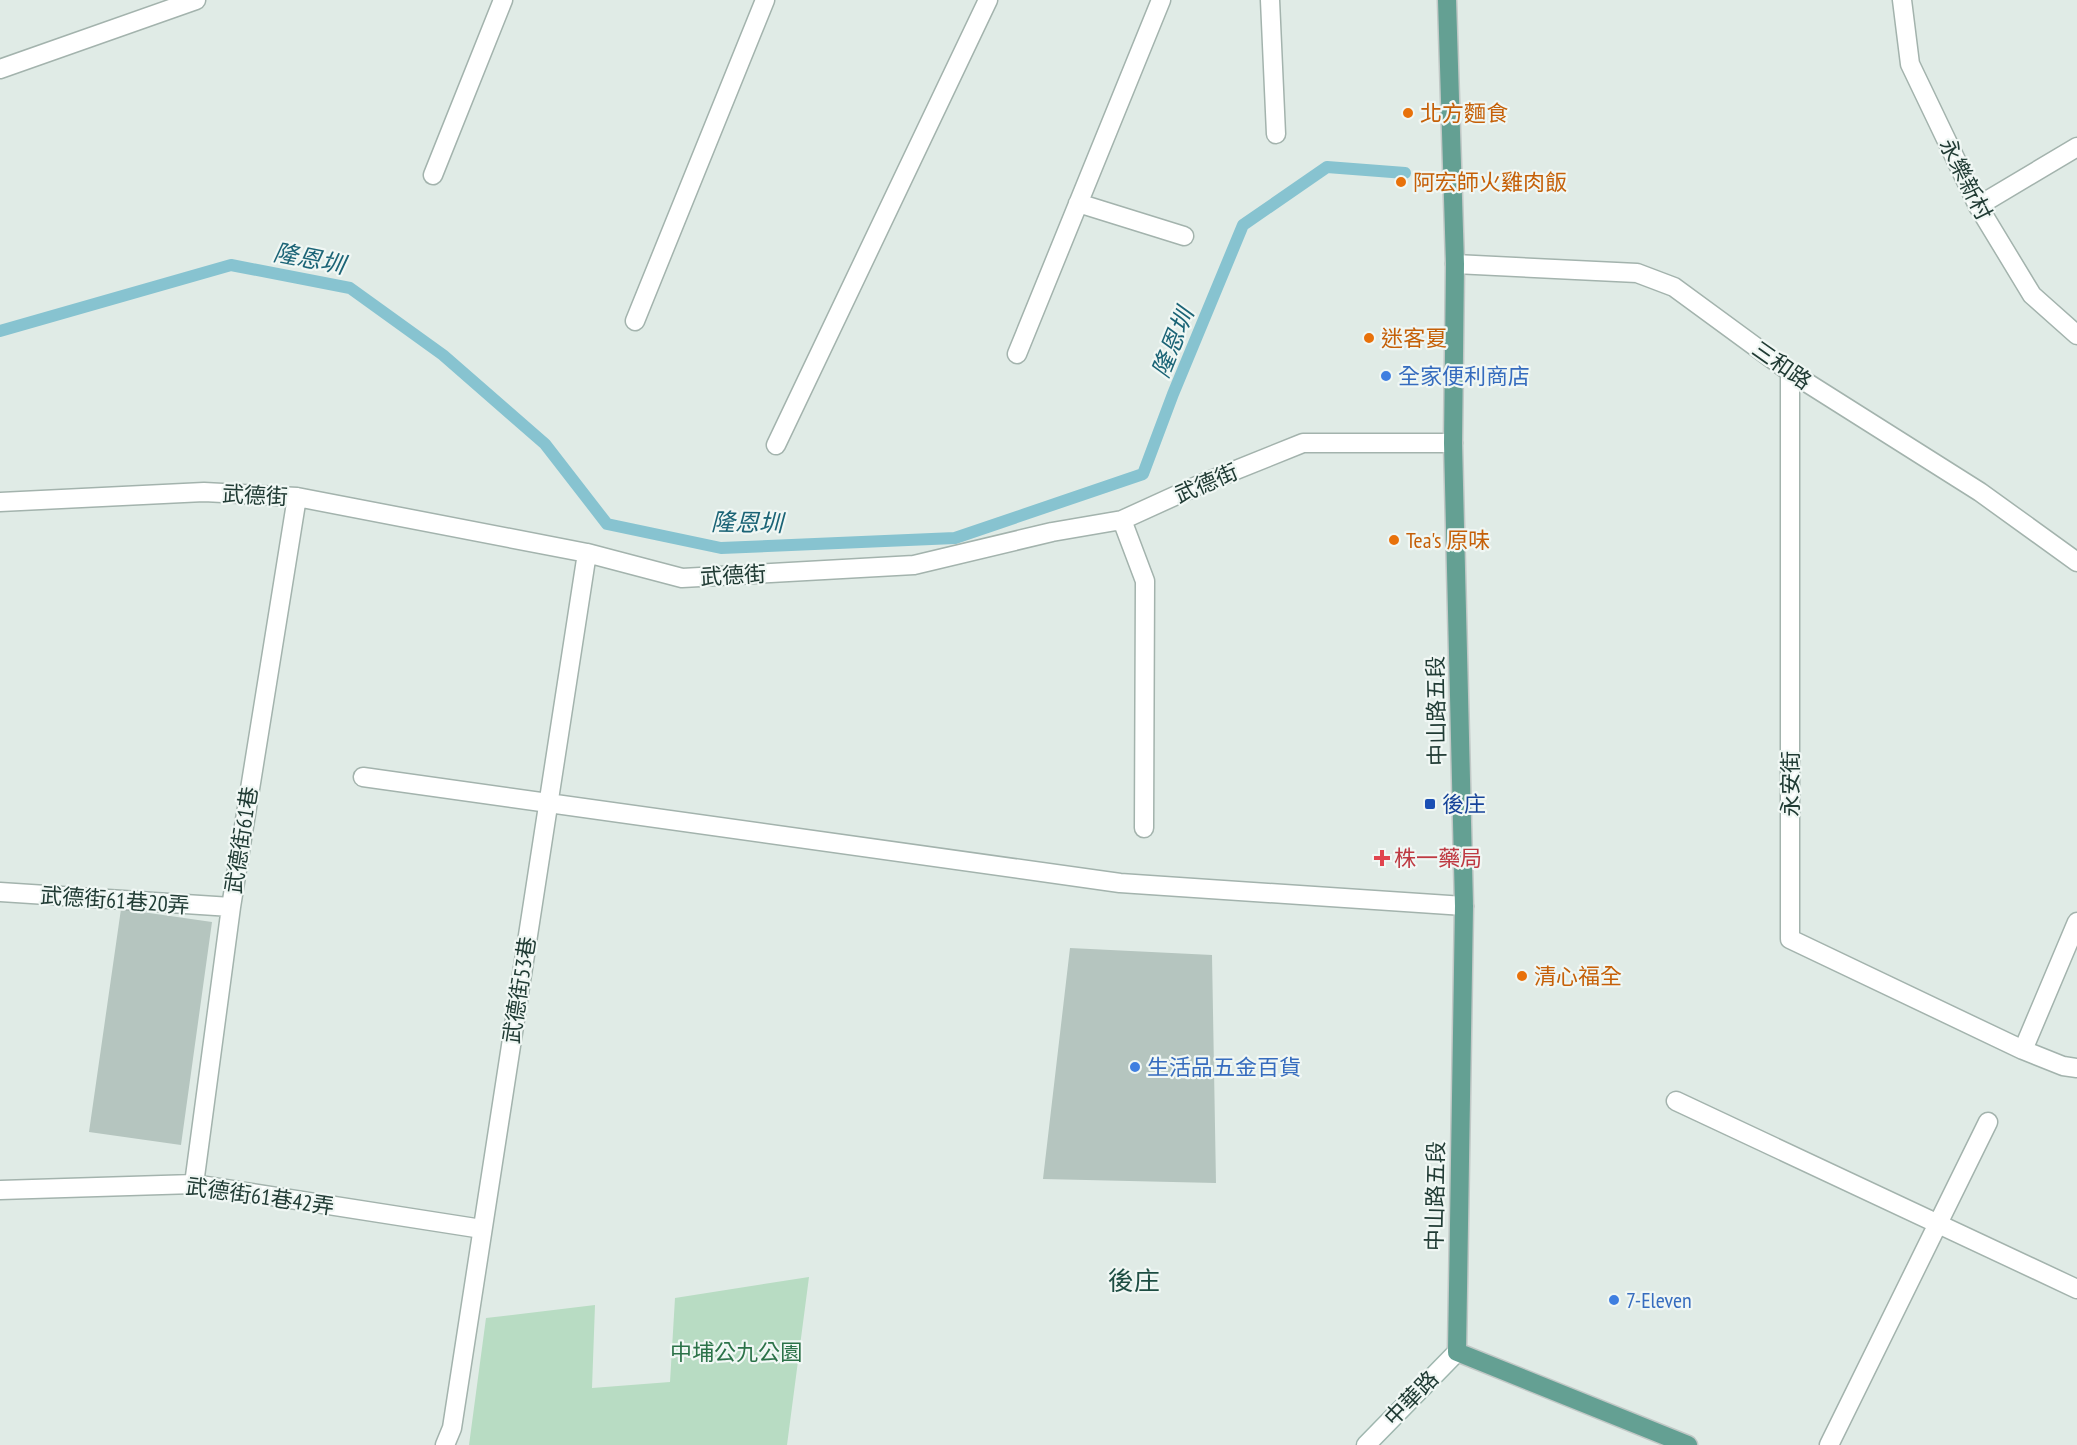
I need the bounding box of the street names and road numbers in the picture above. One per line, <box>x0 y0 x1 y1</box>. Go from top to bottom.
street label: 永樂新村 <box>1934 133 1998 225</box>
street label: 三和路 <box>1747 335 1817 395</box>
street label: 武德街 <box>1170 457 1242 509</box>
street label: 武德街 <box>221 479 289 511</box>
street label: 武德街 <box>699 559 767 591</box>
street label: 中山路五段 <box>1421 656 1451 766</box>
street label: 永安街 <box>1776 751 1804 817</box>
street label: 武德街61巷 <box>219 785 263 895</box>
street label: 武德街61巷20弄 <box>39 881 191 919</box>
street label: 武德街53巷 <box>497 935 541 1045</box>
street label: 中山路五段 <box>1420 1141 1450 1251</box>
street label: 武德街61巷42弄 <box>184 1172 336 1220</box>
street label: 中華路 <box>1378 1365 1444 1431</box>

